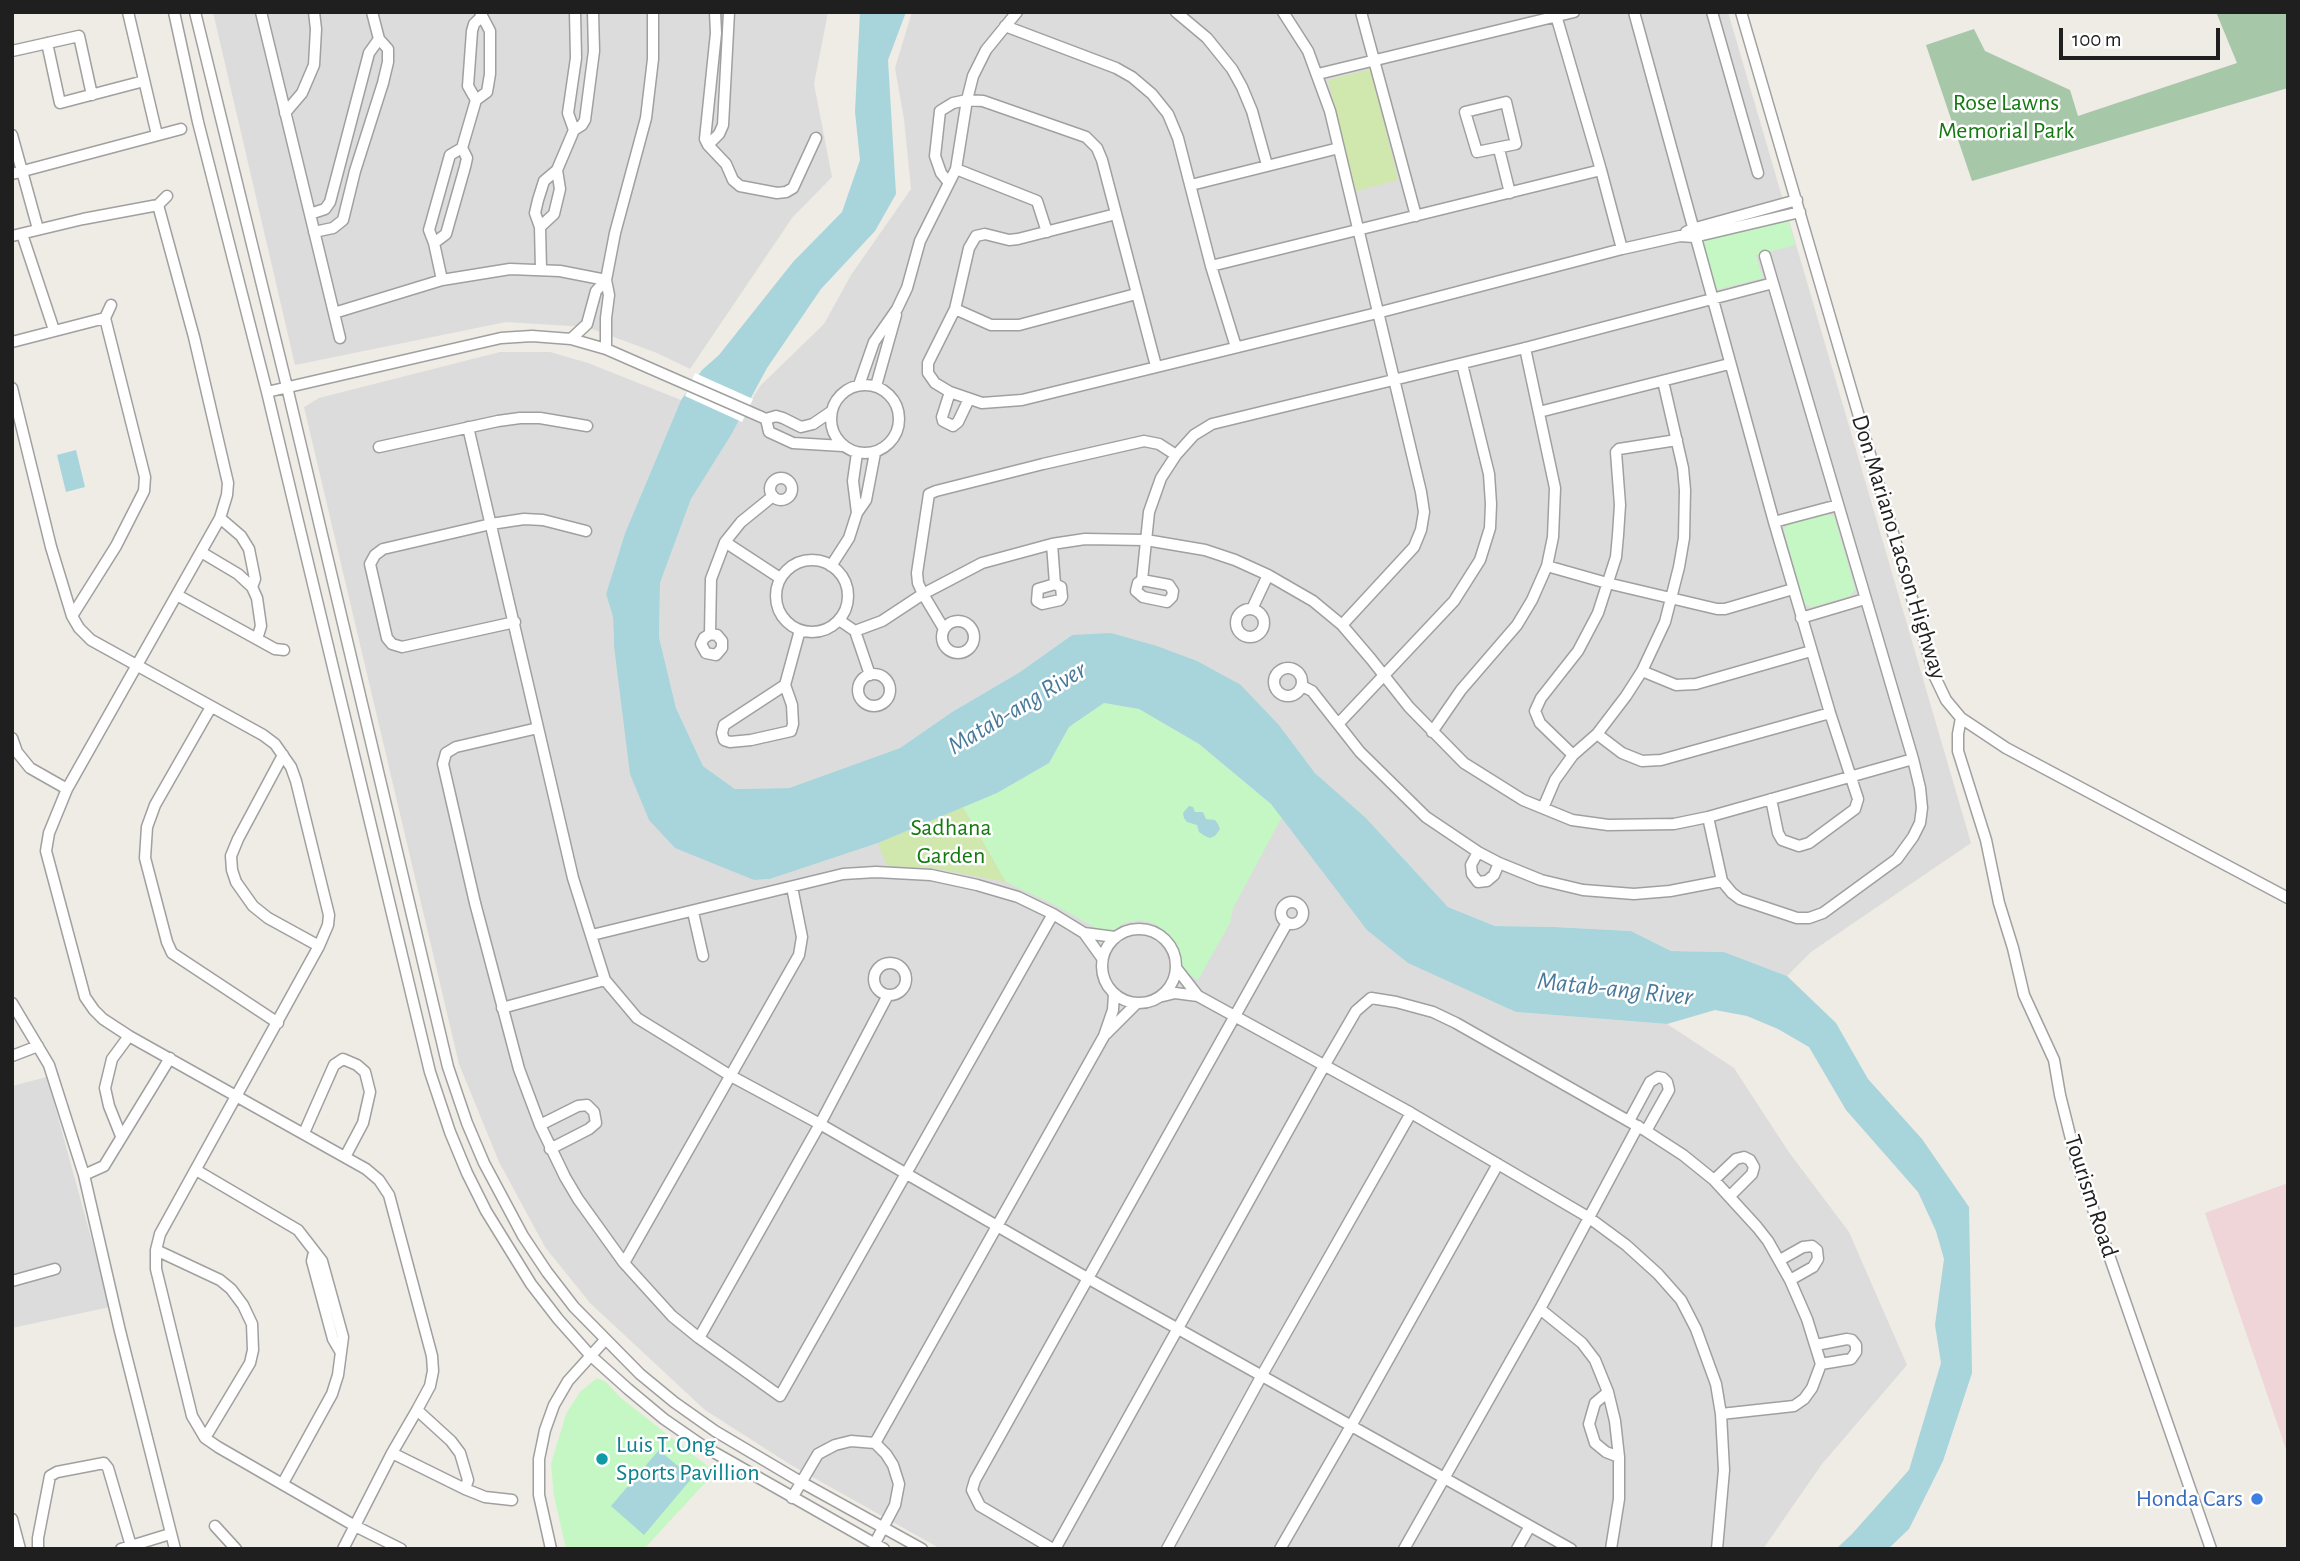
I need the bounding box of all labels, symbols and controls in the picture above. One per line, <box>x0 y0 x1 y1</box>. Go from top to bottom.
scale bar <box>2062 14 2223 58</box>
text: 100 m <box>2072 29 2122 50</box>
park label: Rose Lawns Memorial Park <box>1938 89 2074 145</box>
street label: Don Mariano Lacson Highway <box>1845 411 1953 683</box>
water label: Matab-ang River <box>942 654 1092 762</box>
park label: Sadhana Garden <box>910 814 992 870</box>
water label: Matab-ang River <box>1536 965 1694 1013</box>
street label: Tourism Road <box>2058 1131 2124 1261</box>
place label: Luis T. Ong Sports Pavillion <box>616 1431 760 1487</box>
marker: Luis T. Ong Sports Pavillion <box>594 1451 610 1467</box>
place label: Honda Cars <box>2136 1485 2243 1513</box>
marker: Honda Cars <box>2249 1491 2265 1507</box>

